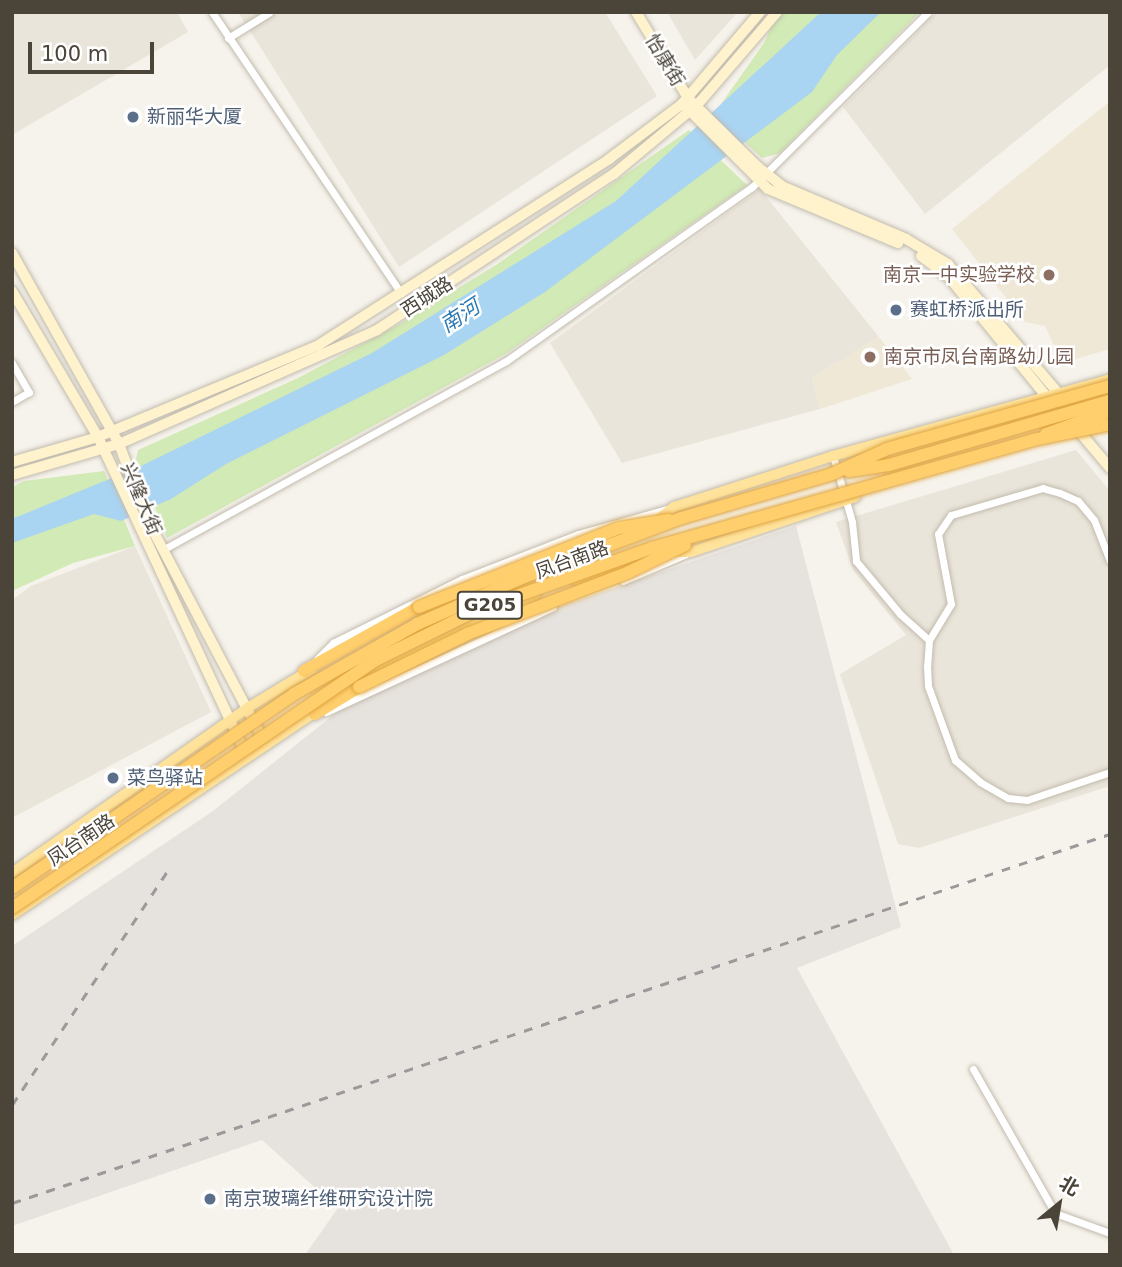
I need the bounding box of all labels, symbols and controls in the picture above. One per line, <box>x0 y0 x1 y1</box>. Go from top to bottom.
scale bar <box>32 28 158 72</box>
street label: 怡康街 <box>641 30 689 90</box>
text: 100 m <box>41 42 108 66</box>
place label: 新丽华大厦 <box>147 106 242 128</box>
marker: 新丽华大厦 <box>125 109 141 125</box>
place label: 南京一中实验学校 <box>883 264 1035 286</box>
marker: 南京一中实验学校 <box>1041 267 1057 283</box>
street label: 西城路 <box>397 272 457 322</box>
water label: 南河 <box>436 294 484 338</box>
place label: 赛虹桥派出所 <box>910 299 1024 321</box>
marker: 赛虹桥派出所 <box>888 302 904 318</box>
place label: 南京市凤台南路幼儿园 <box>884 346 1074 368</box>
marker: 南京市凤台南路幼儿园 <box>862 349 878 365</box>
street label: 兴隆大街 <box>116 460 166 538</box>
street label: 凤台南路 <box>532 536 612 584</box>
road number: G205 <box>457 590 523 620</box>
place label: 菜鸟驿站 <box>127 767 203 789</box>
marker: 菜鸟驿站 <box>105 770 121 786</box>
street label: 凤台南路 <box>43 809 119 871</box>
north arrow <box>1024 1169 1094 1239</box>
text: 北 <box>1056 1172 1083 1200</box>
place label: 南京玻璃纤维研究设计院 <box>224 1188 433 1210</box>
marker: 南京玻璃纤维研究设计院 <box>202 1191 218 1207</box>

